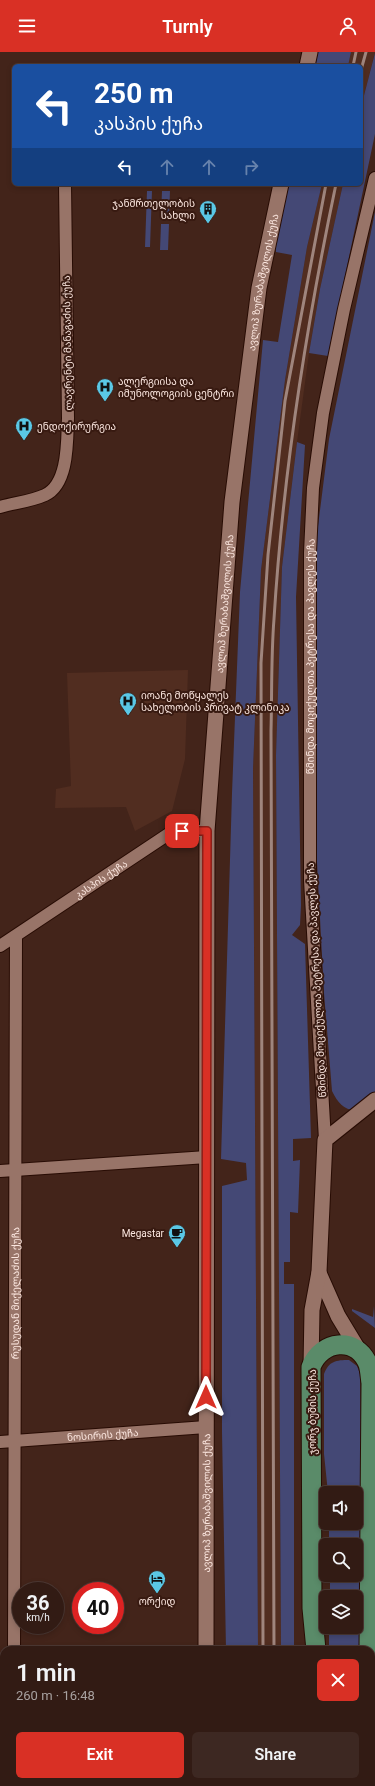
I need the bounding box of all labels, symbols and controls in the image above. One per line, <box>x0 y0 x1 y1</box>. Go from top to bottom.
icon: menu <box>16 15 38 37</box>
icon: person <box>337 15 359 37</box>
text: Turnly <box>162 16 213 37</box>
text: 250 m <box>94 77 173 110</box>
icon: left <box>28 80 80 132</box>
text: კასპის ქუჩა <box>94 113 203 134</box>
icon: left <box>114 156 136 178</box>
icon: ahead <box>156 156 178 178</box>
icon: ahead <box>198 156 220 178</box>
icon: right <box>240 156 262 178</box>
place label: ჯანმრთელობის სახლი <box>112 198 195 222</box>
building icon: ჯანმრთელობის სახლი <box>198 199 218 224</box>
street label: ავლიპ ზურაბაშვილის ქუჩა <box>246 213 281 351</box>
street label: ლავრენტი მანაგაძის ქუჩა <box>61 275 75 411</box>
place label: ალერგიისა და იმუნოლოგიის ცენტრი <box>118 376 235 400</box>
hospital icon: ალერგიისა და იმუნოლოგიის ცენტრი <box>95 377 115 402</box>
hospital icon: ენდოქირურგია <box>14 416 34 441</box>
place label: ენდოქირურგია <box>37 421 116 433</box>
street label: ავლიპ ზურაბაშვილის ქუჩა <box>214 534 236 673</box>
street label: წმინდა მოციქულთა პეტრესა და პავლეს ქუჩა <box>305 538 317 774</box>
place label: იოანე მოწყალეს სახელობის პრივატ კლინიკა <box>141 690 290 714</box>
hospital icon: იოანე მოწყალეს სახელობის პრივატ კლინიკა <box>118 691 138 716</box>
pin <box>165 814 199 848</box>
icon: arrive <box>171 820 193 842</box>
street label: კასპის ქუჩა <box>73 858 129 902</box>
street label: წმინდა მოციქულთა პეტრესა და პავლეს ქუჩა <box>305 862 329 1098</box>
cafe icon: Megastar <box>167 1223 187 1248</box>
street label: რუსუდან მიქელაძის ქუჩა <box>10 1227 22 1359</box>
place label: Megastar <box>122 1228 165 1239</box>
street label: ჯორჯ ბუშის ქუჩა <box>307 1369 319 1455</box>
position arrow <box>185 1376 227 1418</box>
street label: ნოსირის ქუჩა <box>67 1427 139 1443</box>
street label: ავლიპ ზურაბაშვილის ქუჩა <box>201 1433 213 1573</box>
map controls <box>319 1486 363 1634</box>
button: sound <box>319 1486 363 1530</box>
button: search <box>319 1538 363 1582</box>
hotel icon: ორქიდ <box>147 1569 167 1594</box>
speed limit sign: 40 <box>72 1582 124 1634</box>
button: layers <box>319 1590 363 1634</box>
text: 36 <box>27 1591 49 1615</box>
place label: ორქიდ <box>139 1596 175 1608</box>
text: km/h <box>26 1612 50 1623</box>
text: 1 min <box>16 1659 76 1687</box>
button: close <box>317 1659 359 1701</box>
text: 260 m · 16:48 <box>16 1688 95 1703</box>
button: Exit <box>16 1732 184 1778</box>
button: Share <box>192 1732 359 1778</box>

